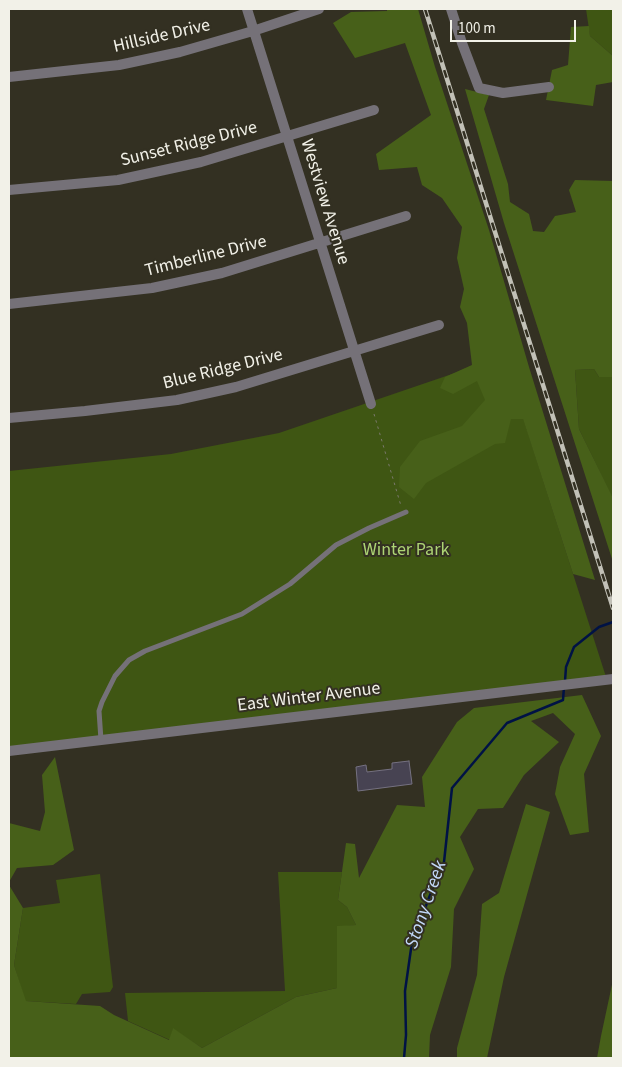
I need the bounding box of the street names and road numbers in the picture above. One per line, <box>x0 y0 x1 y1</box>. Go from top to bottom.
street label: Hillside Drive <box>111 15 213 59</box>
street label: Sunset Ridge Drive <box>118 118 260 172</box>
street label: Westview Avenue <box>295 137 353 267</box>
street label: Timberline Drive <box>143 231 269 283</box>
street label: Blue Ridge Drive <box>161 345 285 395</box>
street label: East Winter Avenue <box>236 679 382 717</box>

